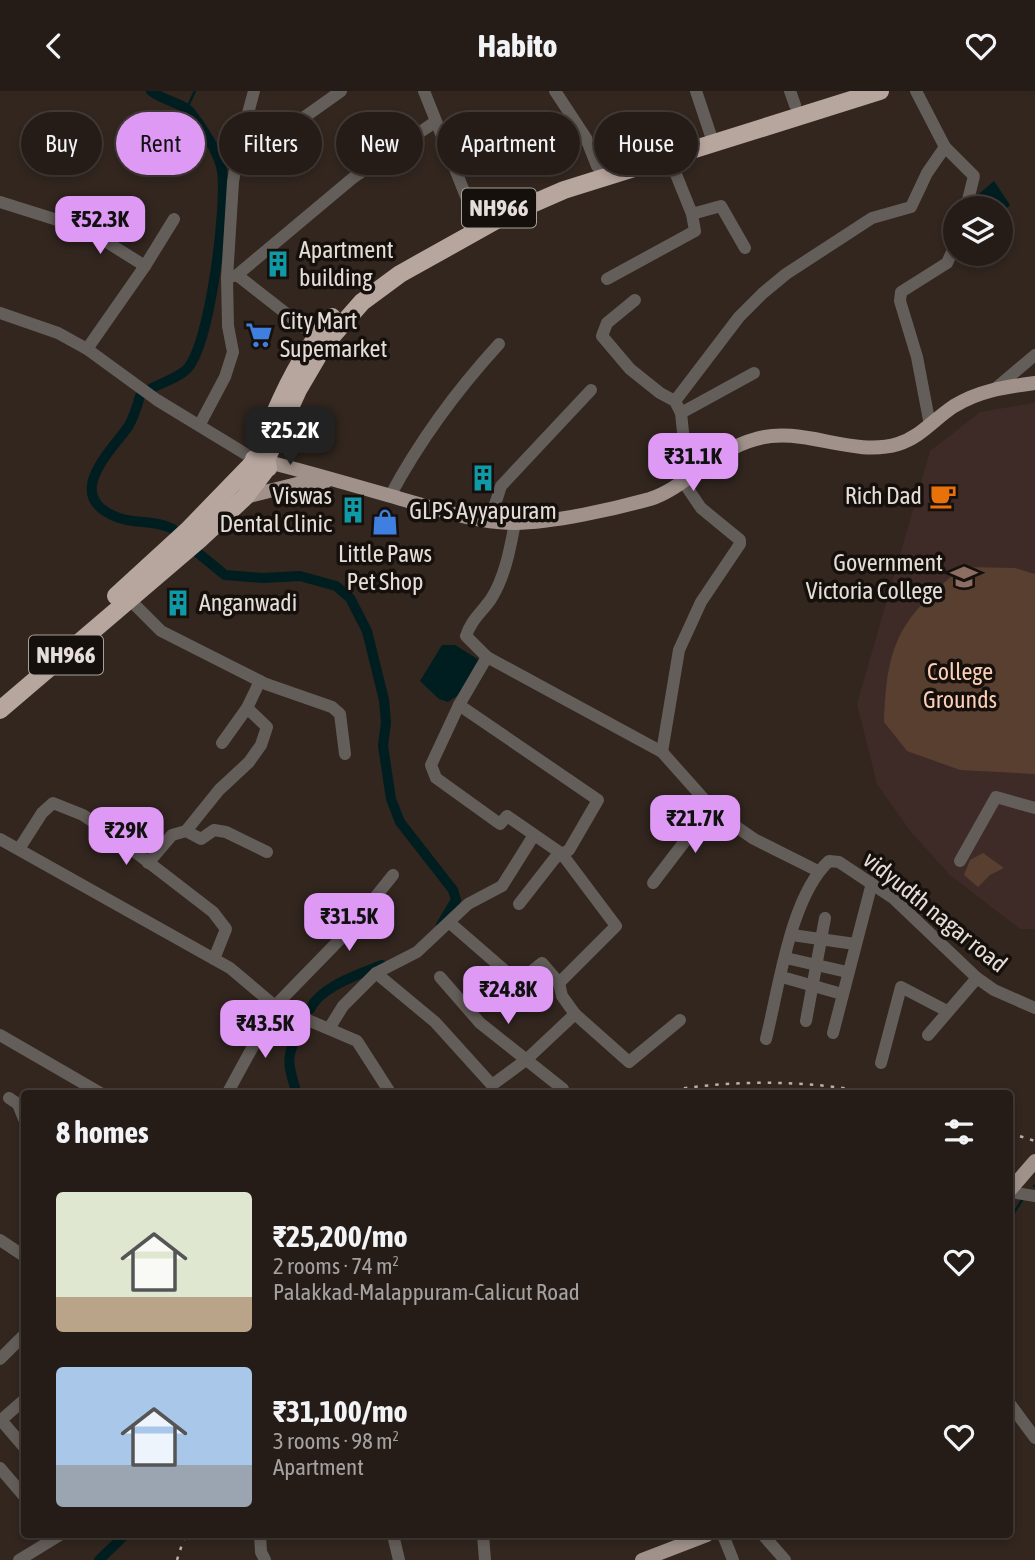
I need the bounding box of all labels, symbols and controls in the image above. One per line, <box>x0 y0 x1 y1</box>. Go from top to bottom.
icon: back <box>35 27 73 65</box>
text: Habito <box>478 27 557 64</box>
icon: heart <box>962 27 1000 65</box>
chip: Buy <box>21 112 102 175</box>
chip: Rent <box>116 112 205 175</box>
chip: Filters <box>219 112 322 175</box>
chip: New <box>336 112 423 175</box>
chip: Apartment <box>437 112 580 175</box>
chip: House <box>594 112 698 175</box>
road number: NH966 <box>462 189 536 227</box>
map controls <box>943 196 1013 266</box>
button: layers <box>943 196 1013 266</box>
pin: ₹52.3K <box>43 197 157 256</box>
text: ₹52.3K <box>71 206 129 232</box>
place label: Apartment building <box>299 236 394 291</box>
building icon: Apartment building <box>263 249 293 279</box>
place label: City Mart Supemarket <box>280 307 387 362</box>
supermarket icon: City Mart Supemarket <box>244 320 274 350</box>
pin: ₹25.2K <box>233 407 347 467</box>
text: ₹25.2K <box>261 417 319 443</box>
pin: ₹31.1K <box>636 433 750 493</box>
text: ₹31.1K <box>664 443 722 469</box>
building icon: GLPS Ayyapuram <box>468 463 498 493</box>
cafe icon: Rich Dad <box>928 481 958 511</box>
place label: Viswas Dental Clinic <box>220 482 332 537</box>
place label: Rich Dad <box>845 482 922 509</box>
building icon: Viswas Dental Clinic <box>338 495 368 525</box>
place label: GLPS Ayyapuram <box>409 497 557 524</box>
shop icon: Little Paws Pet Shop <box>370 507 400 537</box>
place label: Little Paws Pet Shop <box>338 540 432 595</box>
place label: Government Victoria College <box>806 549 943 604</box>
school or university icon: Government Victoria College <box>949 562 979 592</box>
building icon: Anganwadi <box>163 588 193 618</box>
place label: Anganwadi <box>199 589 297 616</box>
road number: NH966 <box>29 635 103 675</box>
park label: College Grounds <box>923 658 997 713</box>
pin: ₹21.7K <box>638 795 752 855</box>
text: ₹21.7K <box>666 805 724 831</box>
pin: ₹29K <box>85 807 167 867</box>
text: ₹29K <box>105 817 147 843</box>
street label: vidyudth nagar road <box>858 846 1012 978</box>
pin: ₹31.5K <box>292 893 406 953</box>
text: ₹31.5K <box>320 903 378 929</box>
pin: ₹24.8K <box>451 967 565 1026</box>
text: ₹24.8K <box>479 976 537 1002</box>
pin: ₹43.5K <box>208 1000 322 1060</box>
text: ₹43.5K <box>236 1010 294 1036</box>
icon: filters <box>940 1113 978 1151</box>
text: 8 homes <box>56 1115 149 1149</box>
text: ₹25,200/mo <box>273 1219 408 1253</box>
icon: home <box>112 1220 196 1304</box>
icon: heart <box>940 1243 978 1281</box>
text: 2 rooms · 74 m² <box>273 1253 399 1279</box>
text: Palakkad-Malappuram-Calicut Road <box>273 1279 580 1305</box>
text: ₹31,100/mo <box>273 1394 408 1428</box>
icon: home <box>112 1395 196 1479</box>
icon: heart <box>940 1418 978 1456</box>
text: 3 rooms · 98 m² <box>273 1428 399 1454</box>
text: Apartment <box>273 1454 364 1480</box>

